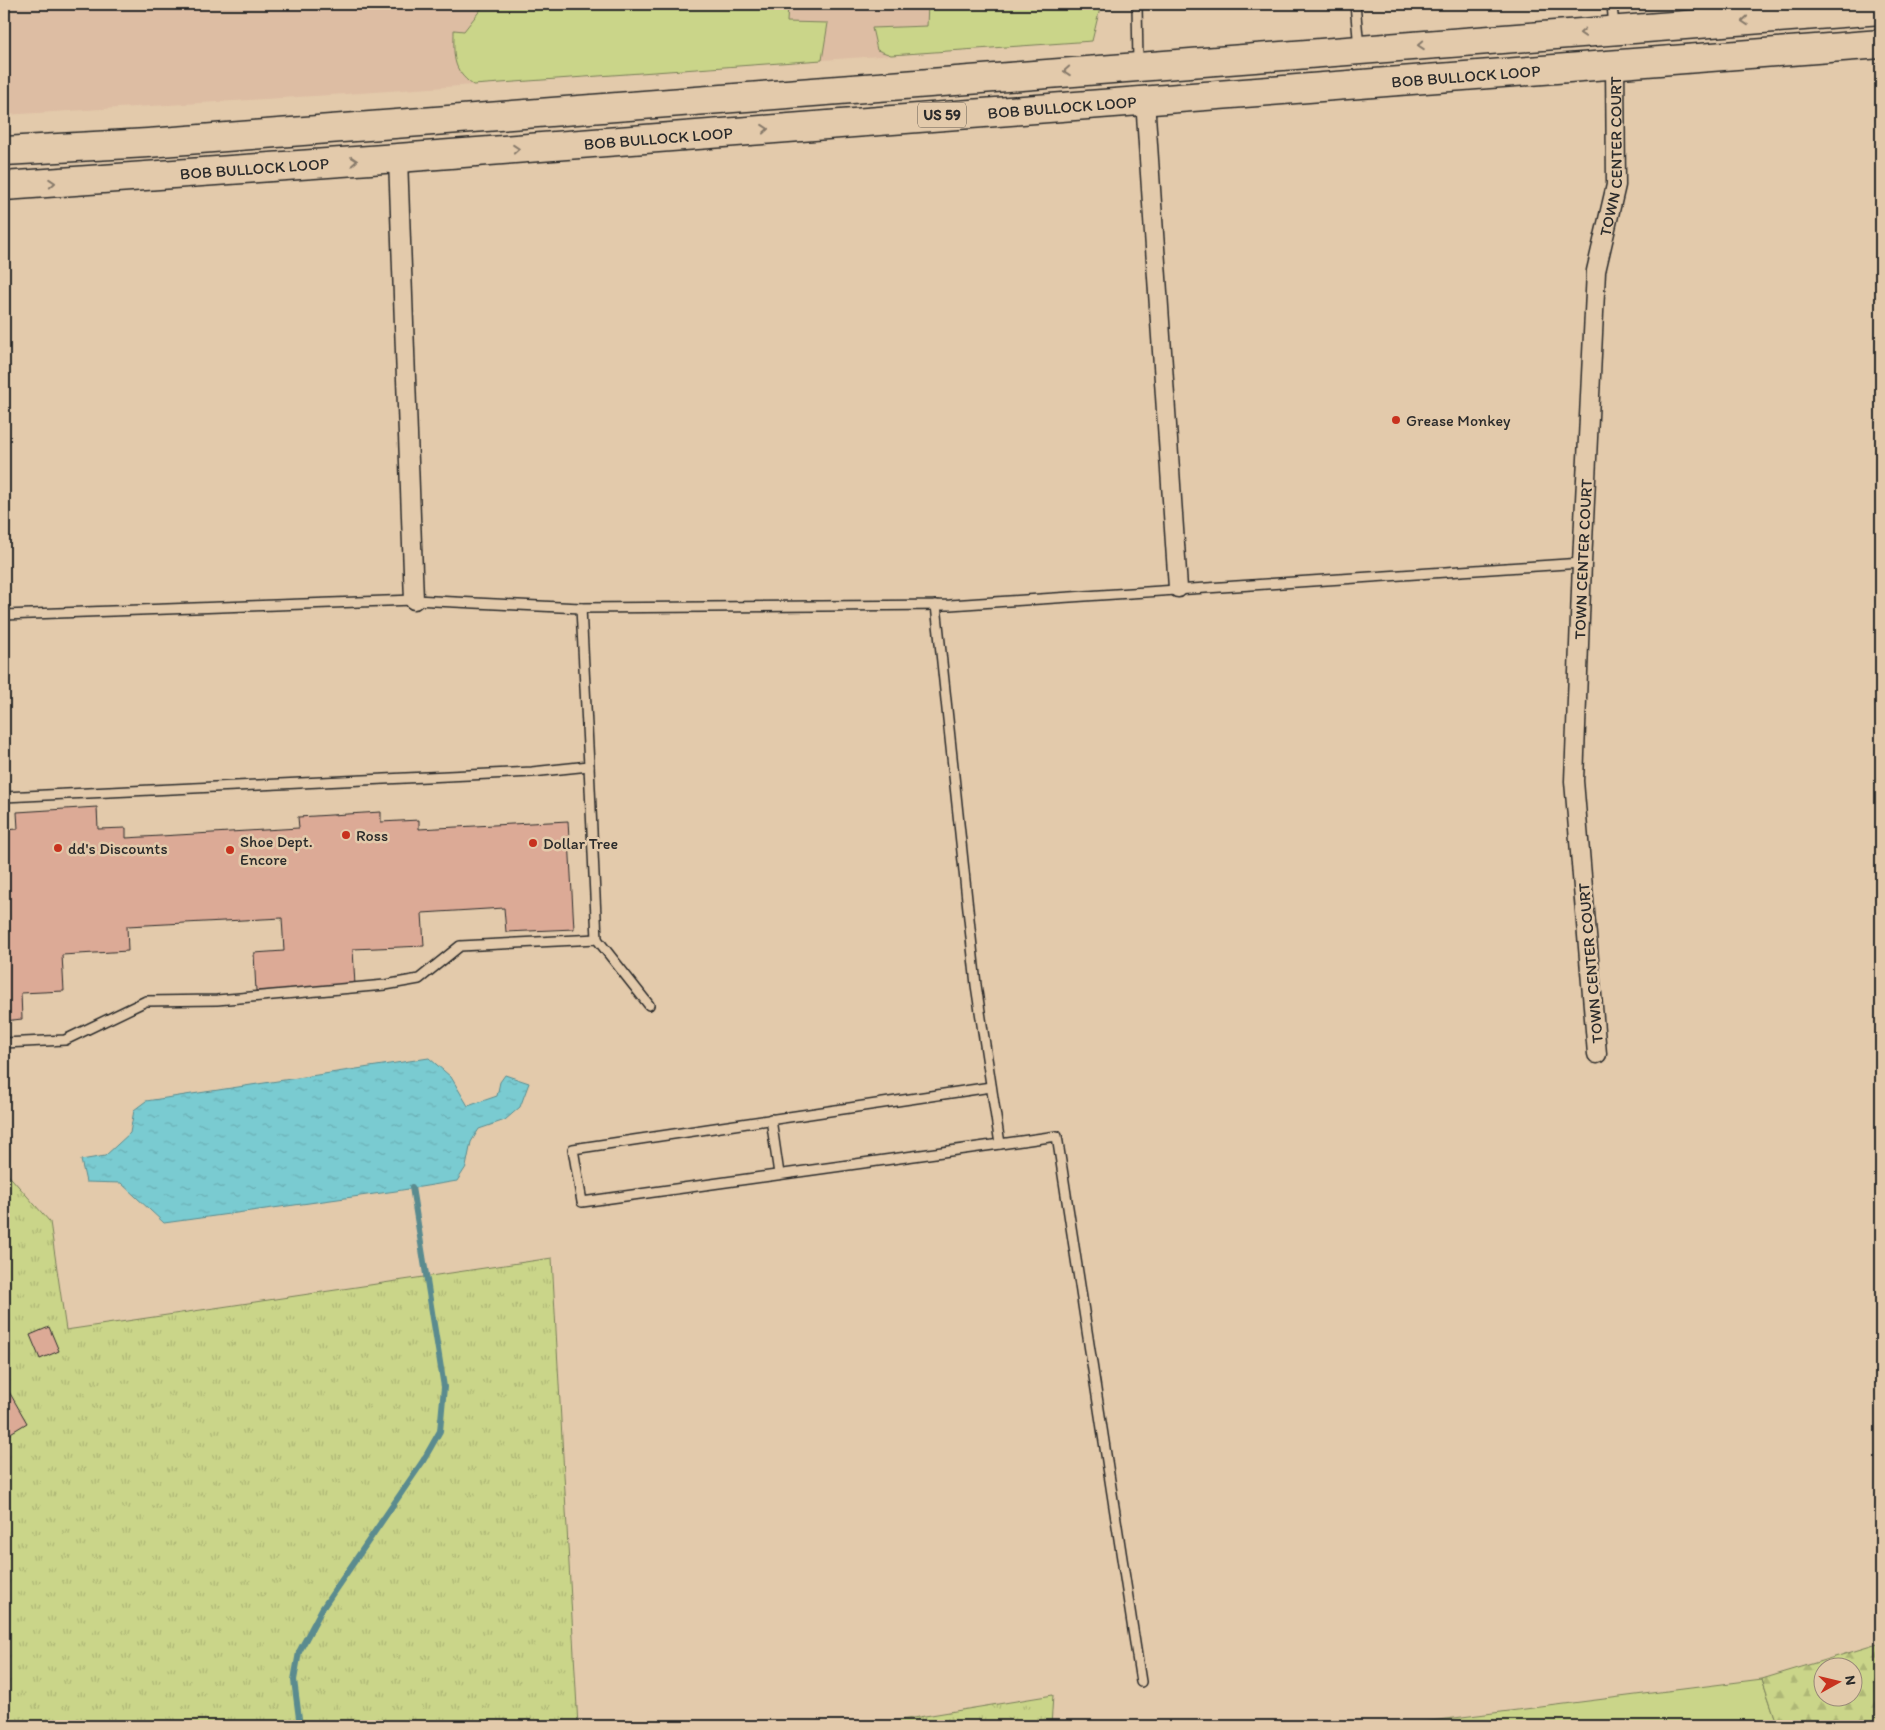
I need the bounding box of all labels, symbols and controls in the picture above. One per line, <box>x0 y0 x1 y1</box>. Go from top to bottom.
one-way arrow <box>1741 15 1749 26</box>
one-way arrow <box>1579 28 1587 39</box>
one-way arrow <box>1417 40 1425 51</box>
street label: BOB BULLOCK LOOP <box>1391 61 1541 92</box>
one-way arrow <box>1063 66 1071 77</box>
street label: TOWN CENTER COURT <box>1595 76 1626 238</box>
street label: BOB BULLOCK LOOP <box>987 92 1137 123</box>
road number: US 59 <box>918 102 966 128</box>
street label: BOB BULLOCK LOOP <box>583 123 733 154</box>
one-way arrow <box>762 123 770 134</box>
one-way arrow <box>512 143 520 154</box>
street label: BOB BULLOCK LOOP <box>179 154 330 183</box>
one-way arrow <box>350 156 358 167</box>
one-way arrow <box>49 178 57 189</box>
place label: Grease Monkey <box>1406 411 1511 430</box>
marker: Grease Monkey <box>1390 414 1402 426</box>
street label: TOWN CENTER COURT <box>1570 478 1596 640</box>
place label: Ross <box>356 826 388 845</box>
marker: Ross <box>340 829 352 841</box>
place label: Shoe Dept. Encore <box>240 832 313 869</box>
place label: Dollar Tree <box>543 834 618 853</box>
marker: Dollar Tree <box>527 837 539 849</box>
place label: dd's Discounts <box>68 839 168 858</box>
marker: dd's Discounts <box>52 842 64 854</box>
marker: Shoe Dept. Encore <box>224 844 236 856</box>
street label: TOWN CENTER COURT <box>1574 882 1607 1044</box>
north arrow <box>1812 1658 1862 1708</box>
text: N <box>1841 1674 1859 1686</box>

